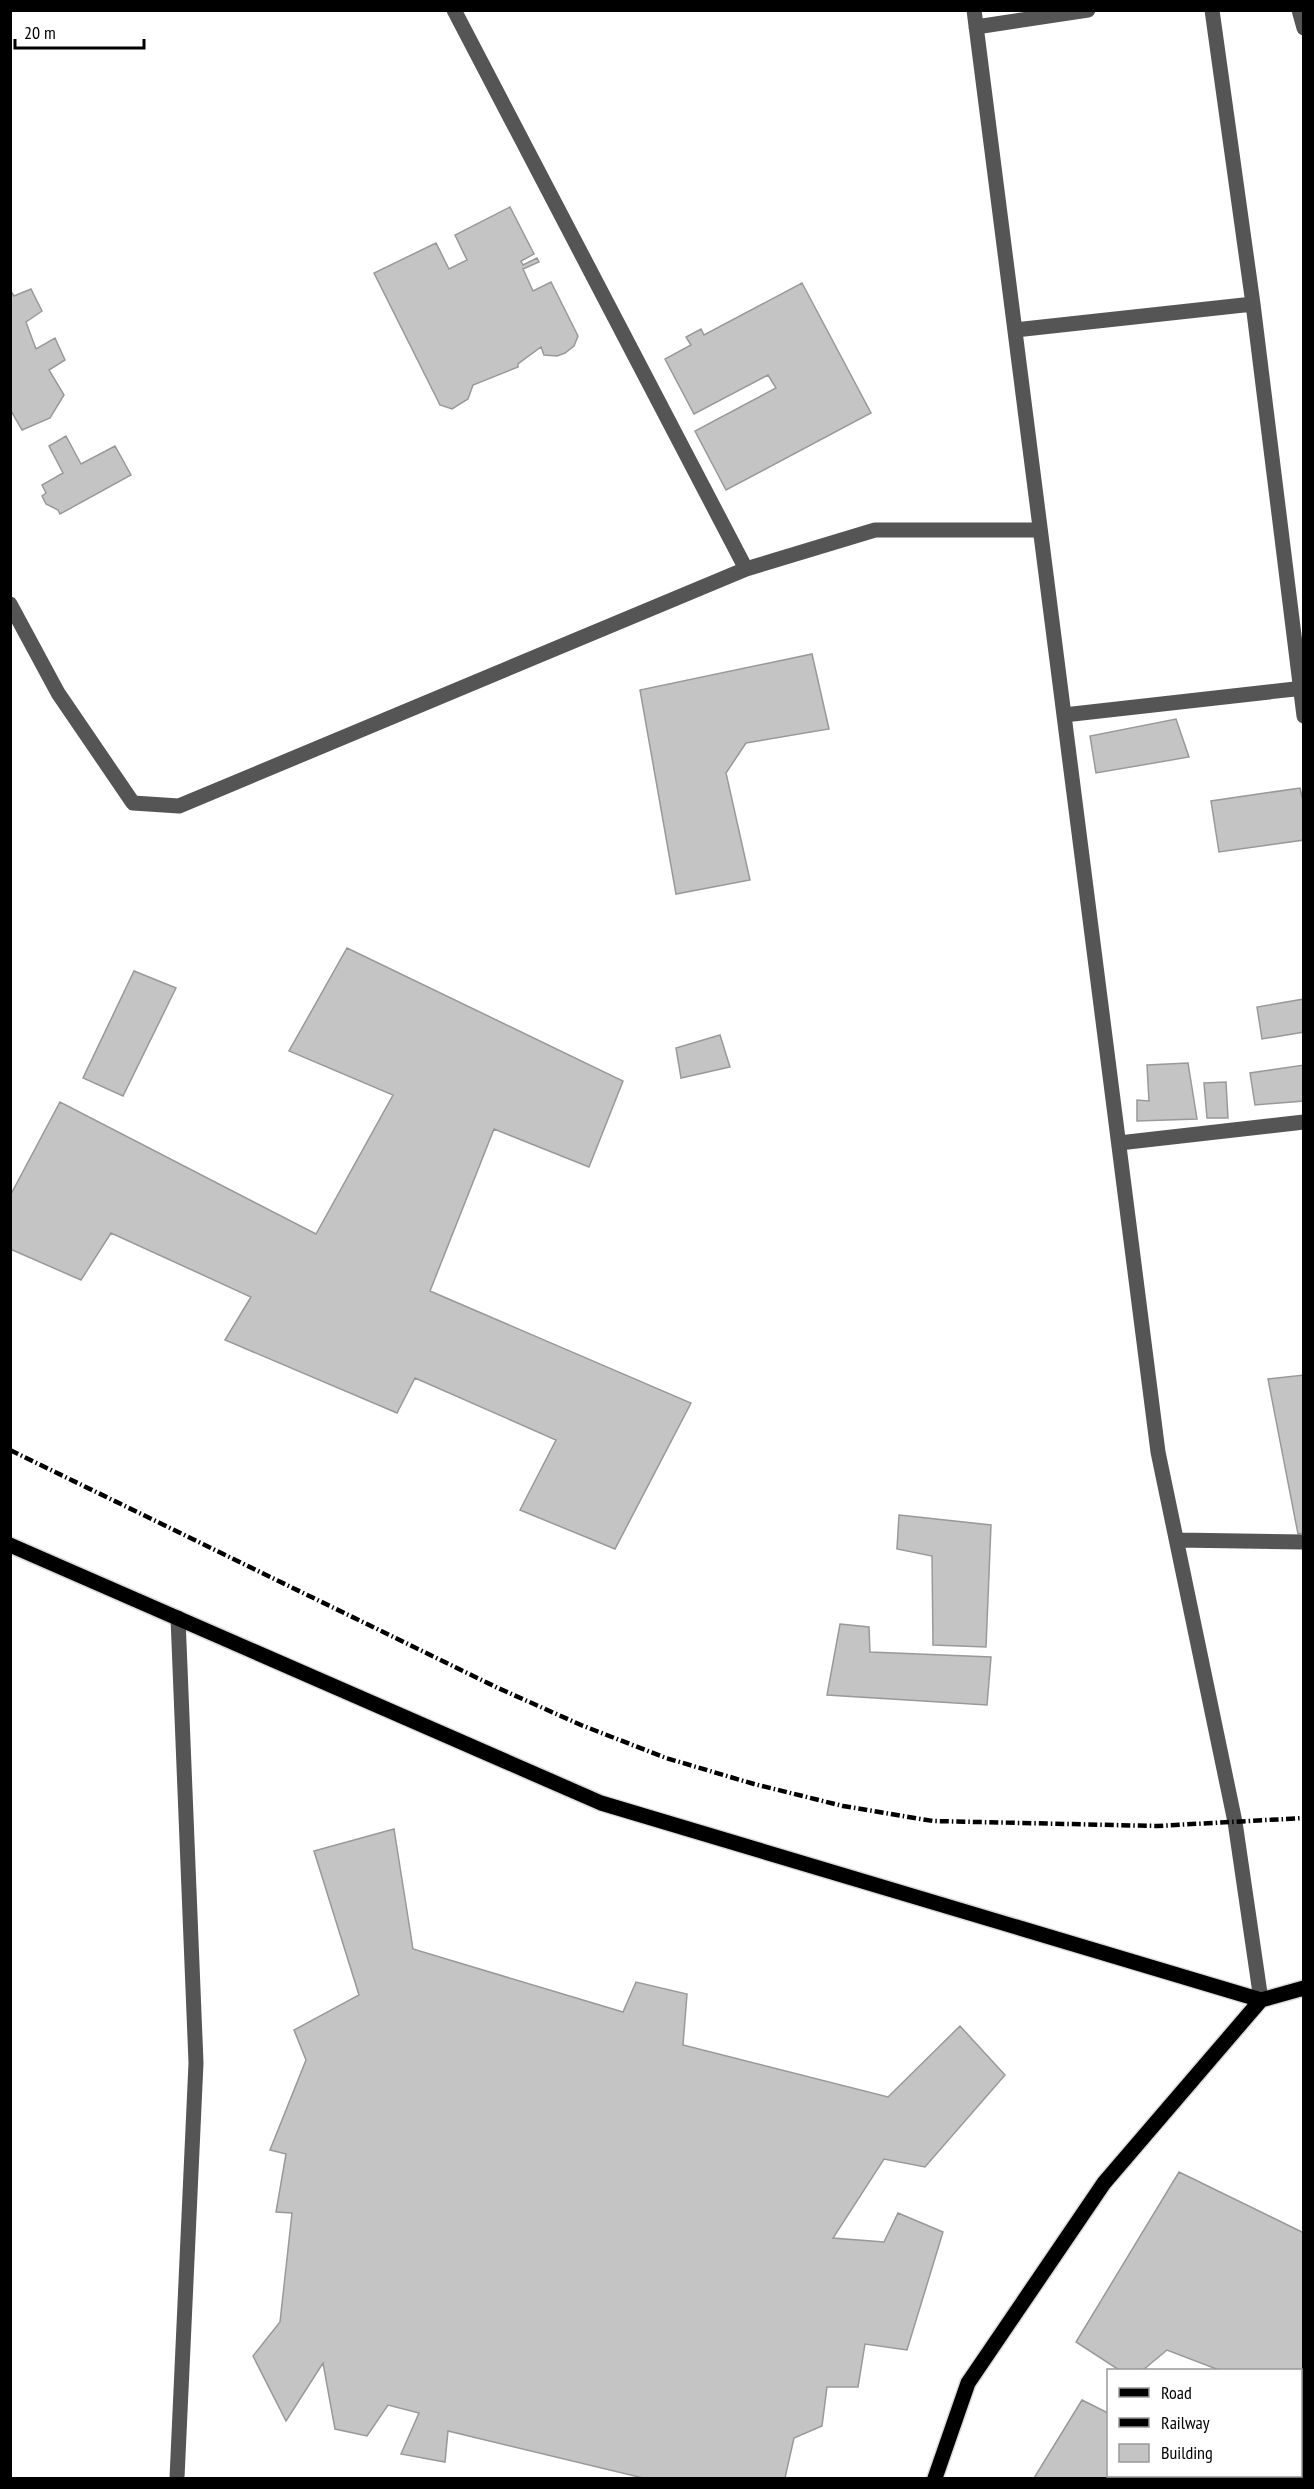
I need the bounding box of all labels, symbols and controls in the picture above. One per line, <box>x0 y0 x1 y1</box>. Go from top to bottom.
scale bar <box>15 12 144 50</box>
text: 20 m <box>24 21 56 44</box>
legend <box>1107 2369 1302 2477</box>
text: Road <box>1161 2381 1192 2404</box>
text: Railway <box>1161 2411 1210 2434</box>
text: Building <box>1161 2441 1213 2464</box>

